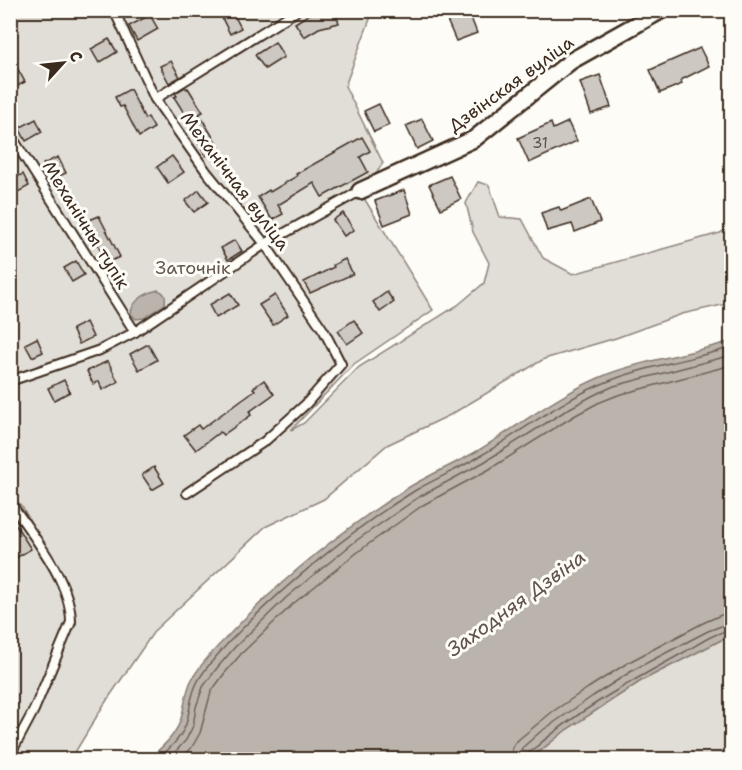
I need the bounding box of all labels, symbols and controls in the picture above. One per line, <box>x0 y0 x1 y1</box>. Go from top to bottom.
street label: Дзвінская вуліца <box>443 30 579 138</box>
north arrow <box>33 33 93 93</box>
text: С <box>64 47 88 66</box>
street label: Механічная вуліца <box>175 107 295 255</box>
house number: 31 <box>532 133 548 153</box>
street label: Механічны тупік <box>37 156 135 294</box>
park label: Заточнік <box>155 256 231 280</box>
water label: Заходняя Дзвіна <box>441 544 591 662</box>

